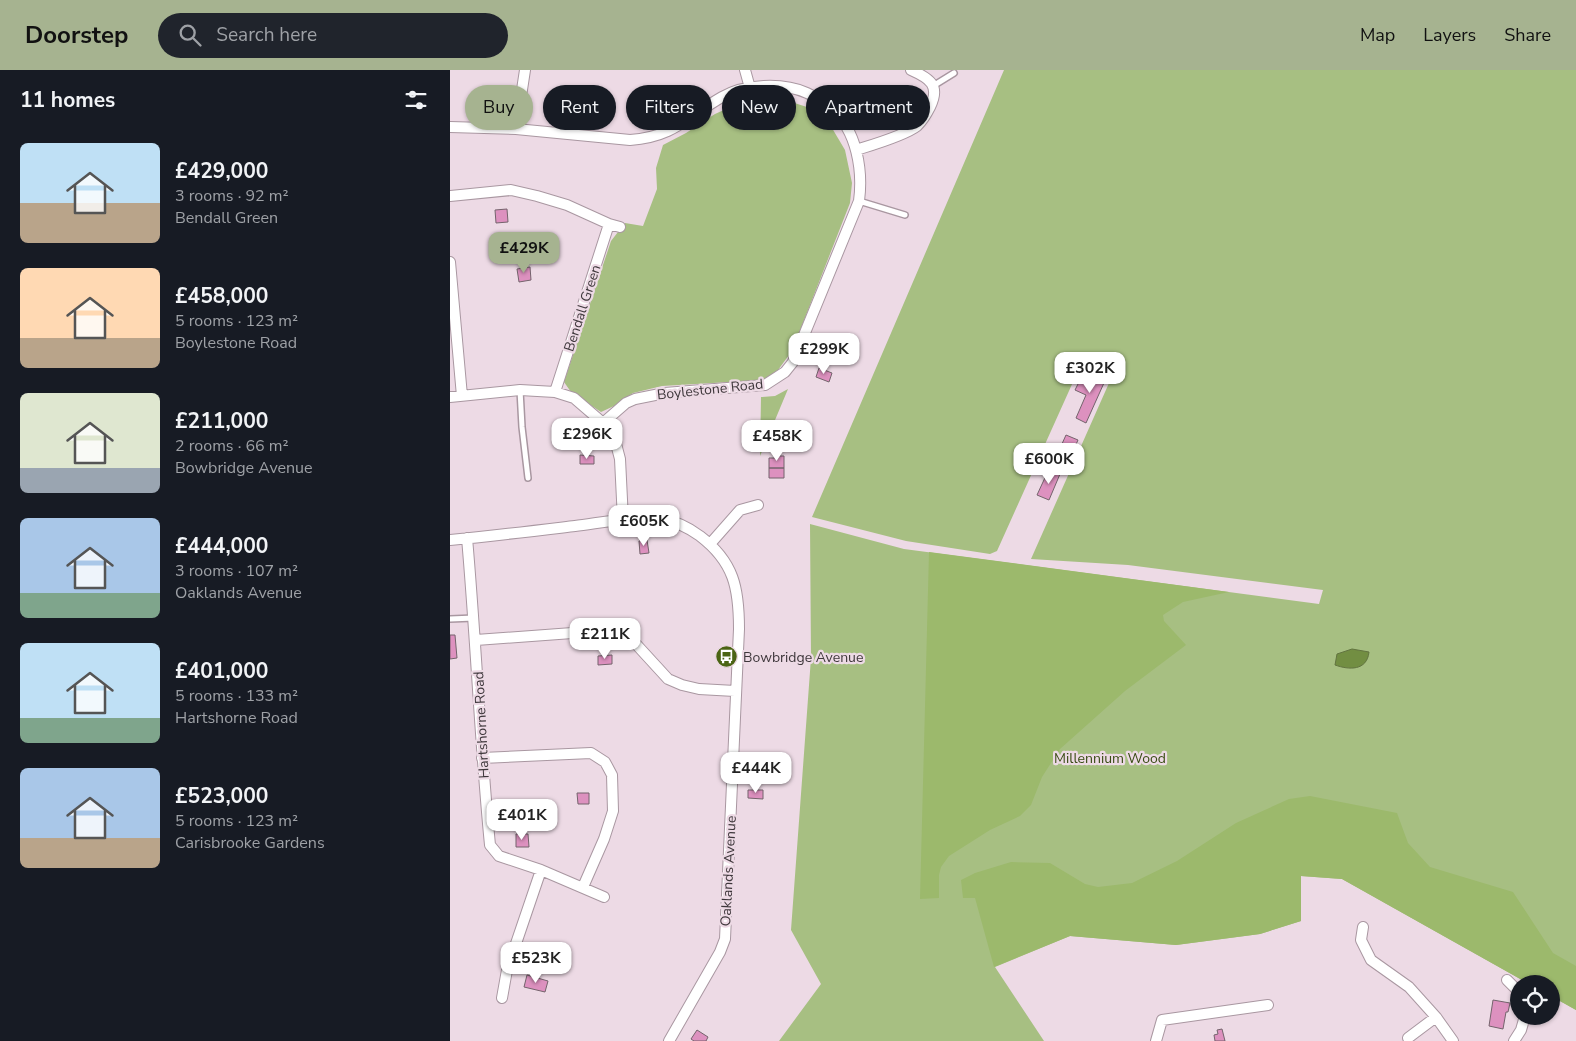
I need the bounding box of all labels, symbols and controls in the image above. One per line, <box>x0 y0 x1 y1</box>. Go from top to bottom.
search box <box>158 13 508 58</box>
text: Doorstep <box>25 19 128 51</box>
icon: search <box>176 21 204 49</box>
text: Search here <box>216 22 317 48</box>
text: Map <box>1360 23 1395 47</box>
text: Layers <box>1423 23 1476 47</box>
text: Share <box>1504 23 1551 47</box>
chip: Buy <box>465 85 533 130</box>
chip: Rent <box>543 85 616 130</box>
chip: Filters <box>626 85 712 130</box>
chip: New <box>722 85 796 130</box>
chip: Apartment <box>806 85 930 130</box>
text: 11 homes <box>20 86 115 114</box>
icon: filters <box>402 86 430 114</box>
text: £429,000 <box>175 157 268 185</box>
icon: home <box>60 163 120 223</box>
text: 3 rooms · 92 m² <box>175 185 288 207</box>
text: Bendall Green <box>175 207 278 229</box>
pin: £429K <box>489 232 559 274</box>
text: £429K <box>499 237 549 259</box>
street label: Bendall Green <box>559 262 605 354</box>
text: £458,000 <box>175 282 268 310</box>
icon: home <box>60 288 120 348</box>
text: 5 rooms · 123 m² <box>175 310 298 332</box>
text: Boylestone Road <box>175 332 297 354</box>
pin: £299K <box>789 332 859 375</box>
text: £299K <box>799 338 849 360</box>
pin: £302K <box>1055 352 1125 394</box>
text: £302K <box>1065 357 1115 379</box>
street label: Boylestone Road <box>656 374 764 405</box>
text: £211,000 <box>175 407 268 435</box>
icon: home <box>60 413 120 473</box>
pin: £296K <box>552 418 622 460</box>
pin: £458K <box>742 420 812 462</box>
text: £296K <box>562 423 612 445</box>
text: £458K <box>752 425 802 447</box>
text: 2 rooms · 66 m² <box>175 435 288 457</box>
pin: £600K <box>1014 442 1084 485</box>
text: £600K <box>1024 448 1074 470</box>
text: Bowbridge Avenue <box>175 457 313 479</box>
pin: £605K <box>609 504 679 547</box>
text: £605K <box>619 510 669 532</box>
text: £444,000 <box>175 532 268 560</box>
icon: home <box>60 538 120 598</box>
text: 3 rooms · 107 m² <box>175 560 298 582</box>
text: Oaklands Avenue <box>175 582 302 604</box>
pin: £211K <box>570 618 640 660</box>
text: £211K <box>580 623 630 645</box>
bus stop icon: Bowbridge Avenue <box>715 645 739 669</box>
place label: Bowbridge Avenue <box>743 648 863 667</box>
text: £401,000 <box>175 657 268 685</box>
icon: home <box>60 663 120 723</box>
street label: Hartshorne Road <box>469 671 494 779</box>
text: 5 rooms · 133 m² <box>175 685 298 707</box>
text: Hartshorne Road <box>175 707 298 729</box>
park label: Millennium Wood <box>1054 749 1166 768</box>
pin: £444K <box>721 752 791 794</box>
text: £444K <box>731 757 781 779</box>
text: £523,000 <box>175 782 268 810</box>
icon: home <box>60 788 120 848</box>
pin: £401K <box>487 798 557 841</box>
text: £401K <box>497 804 547 826</box>
text: 5 rooms · 123 m² <box>175 810 298 832</box>
street label: Oaklands Avenue <box>716 815 741 927</box>
text: Carisbrooke Gardens <box>175 832 325 854</box>
pin: £523K <box>501 942 571 984</box>
text: £523K <box>511 947 561 969</box>
map controls <box>1510 975 1560 1025</box>
button: locate <box>1510 975 1560 1025</box>

